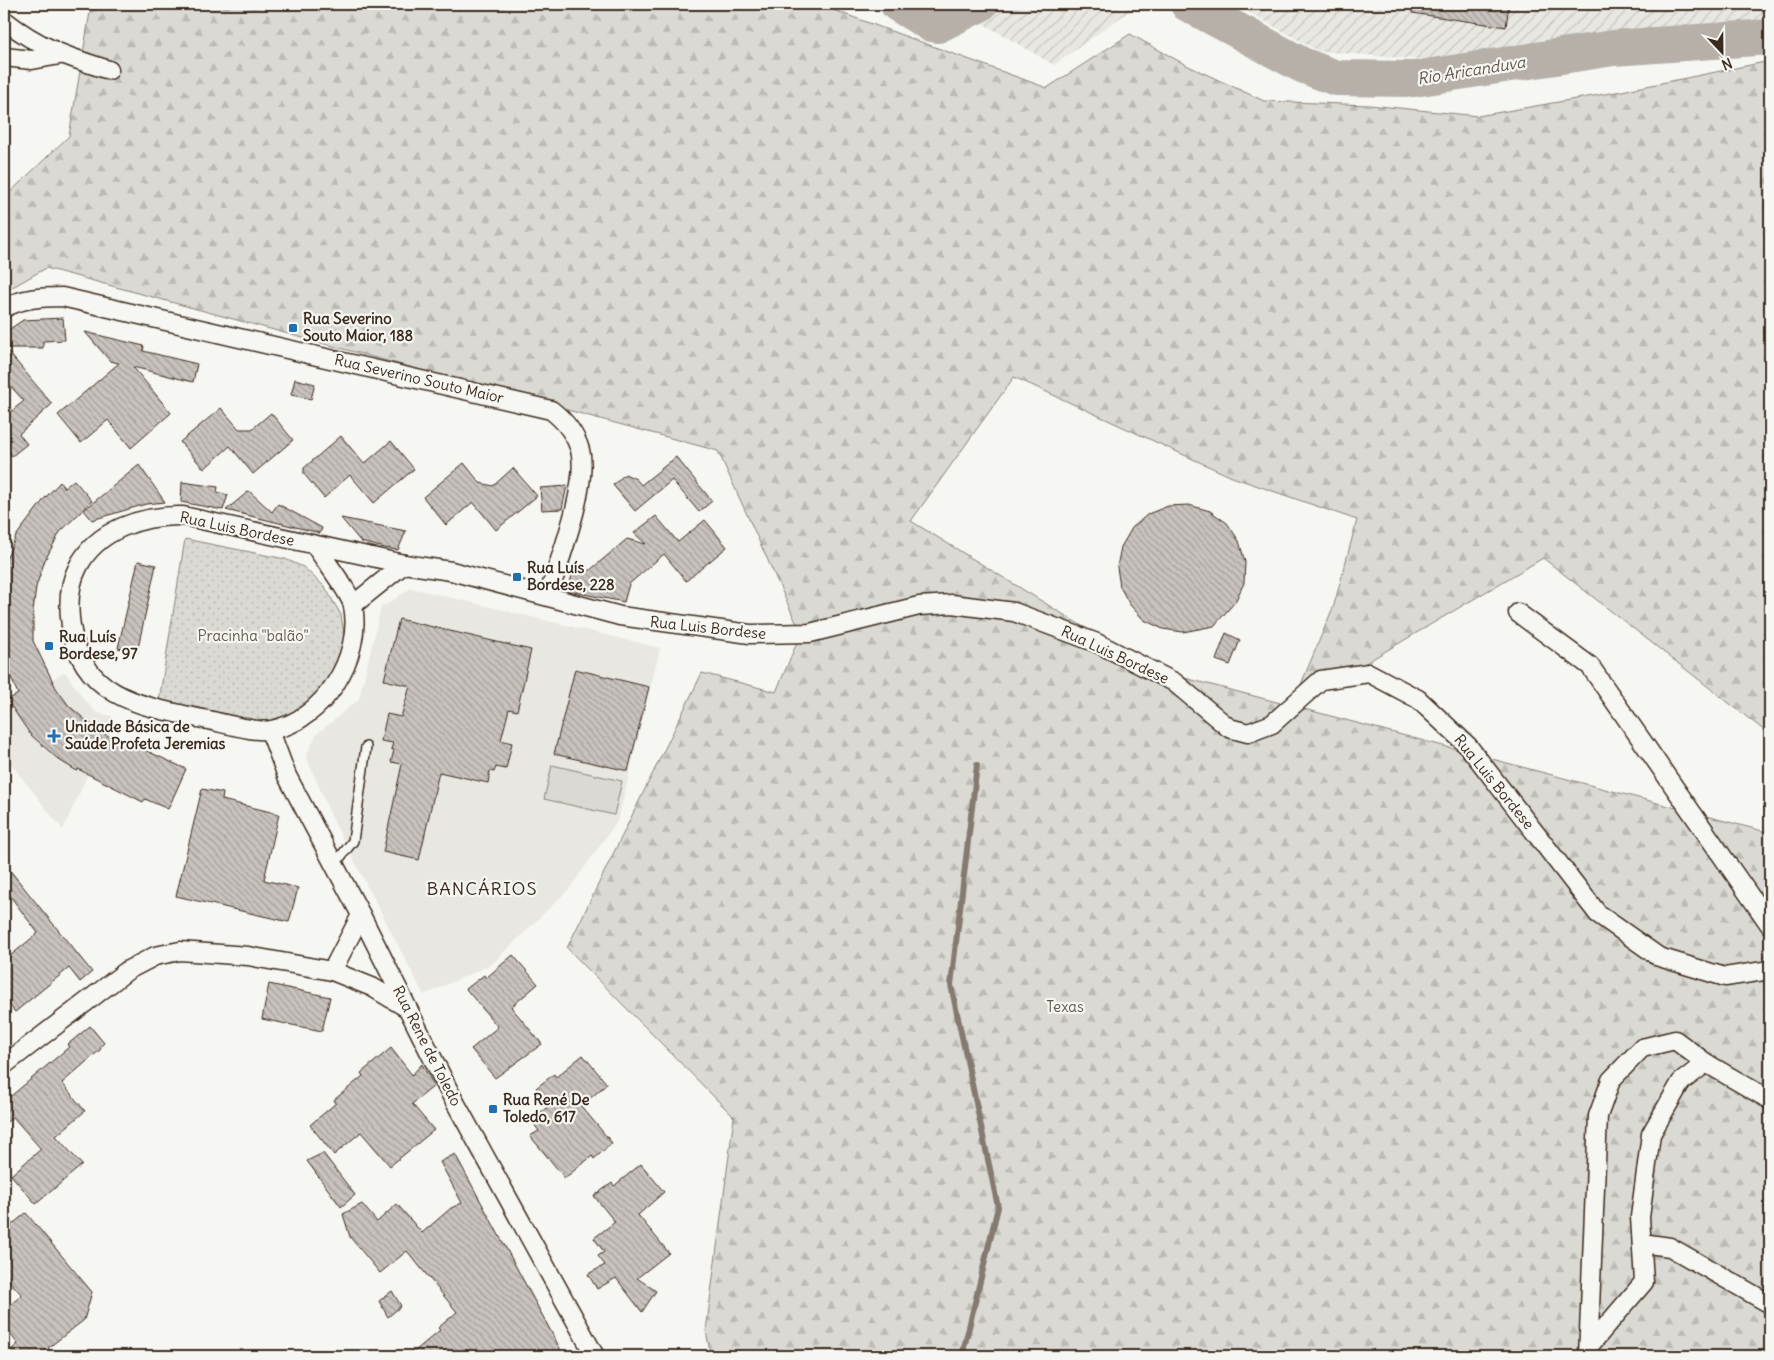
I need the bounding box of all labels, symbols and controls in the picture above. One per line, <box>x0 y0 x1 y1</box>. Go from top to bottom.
north arrow <box>1696 28 1746 78</box>
water label: Rio Aricanduva <box>1416 51 1527 88</box>
text: N <box>1719 54 1735 74</box>
place label: Rua Severino Souto Maior, 188 <box>303 309 414 345</box>
marker: Rua Severino Souto Maior, 188 <box>287 322 299 334</box>
street label: Rua Severino Souto Maior <box>333 350 506 407</box>
street label: Rua Luis Bordese <box>178 507 296 550</box>
place label: Rua Luís Bordese, 228 <box>527 558 615 594</box>
marker: Rua Luís Bordese, 228 <box>511 571 523 583</box>
street label: Rua Luis Bordese <box>649 612 767 643</box>
street label: Rua Luis Bordese <box>1058 621 1172 688</box>
park label: Pracinha "balão" <box>197 626 309 645</box>
place label: Rua Luís Bordese, 97 <box>59 627 138 663</box>
marker: Rua Luís Bordese, 97 <box>43 640 55 652</box>
place label: Unidade Básica de Saúde Profeta Jeremias <box>65 717 226 753</box>
marker: Unidade Básica de Saúde Profeta Jeremias <box>47 729 61 743</box>
street label: Rua Luis Bordese <box>1450 730 1539 833</box>
district label: BANCÁRIOS <box>426 877 538 900</box>
street label: Rua Rene de Toledo <box>389 983 466 1109</box>
park label: Texas <box>1046 997 1084 1016</box>
place label: Rua René De Toledo, 617 <box>503 1090 590 1126</box>
marker: Rua René De Toledo, 617 <box>487 1103 499 1115</box>

